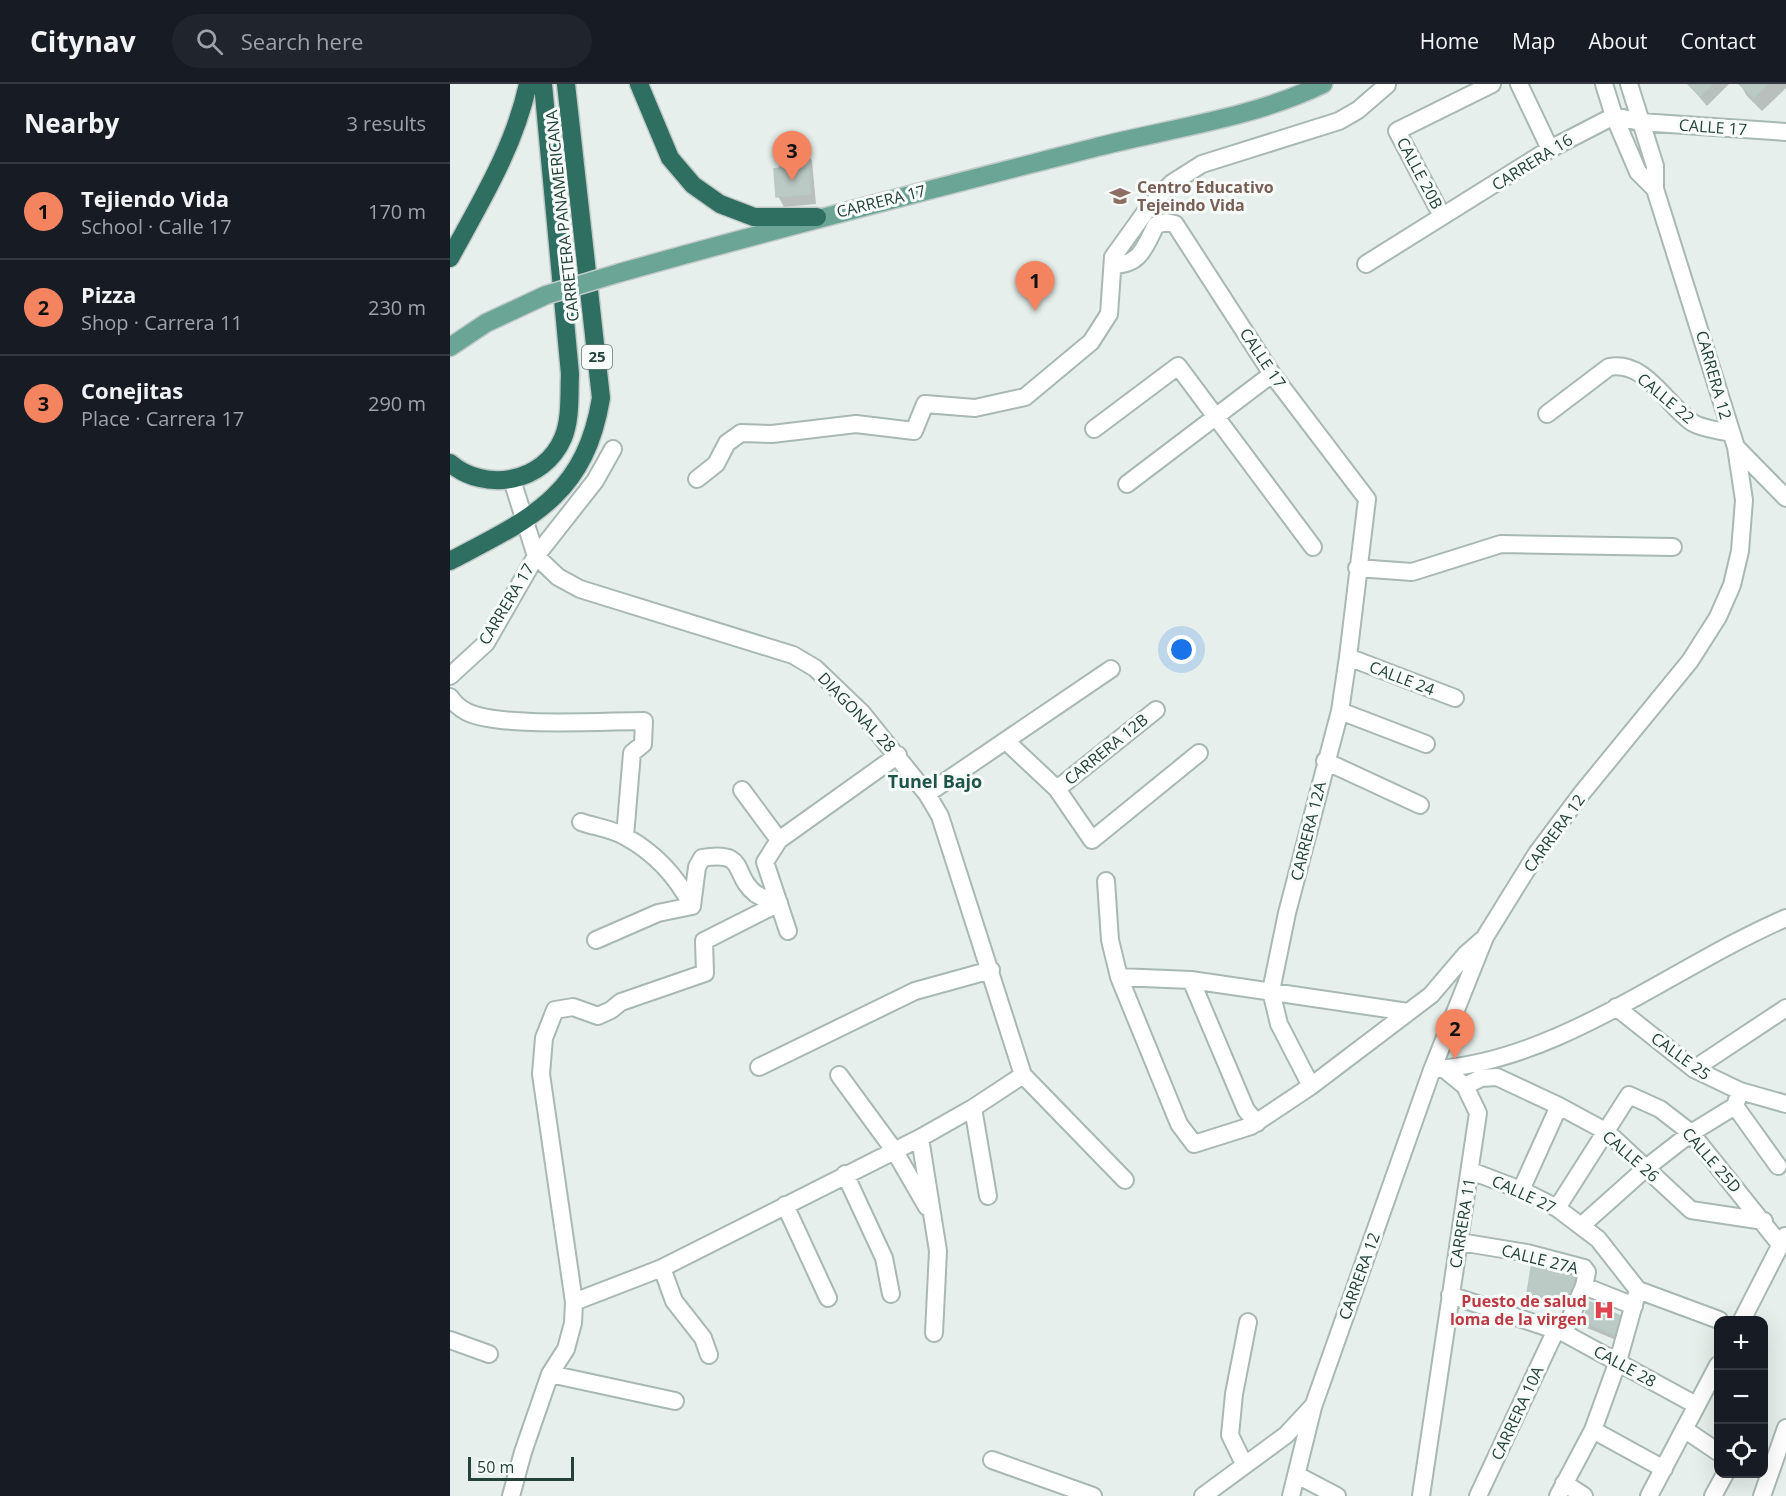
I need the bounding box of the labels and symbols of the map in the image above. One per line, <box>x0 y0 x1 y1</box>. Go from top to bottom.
street label: CARRETERA PANAMERICANA <box>540 108 584 323</box>
street label: CALLE 17 <box>1678 114 1748 140</box>
street label: CARRERA 16 <box>1487 128 1577 196</box>
pin: 3 <box>772 132 812 181</box>
street label: CALLE 20B <box>1392 133 1448 213</box>
place label: Centro Educativo Tejeindo Vida <box>1137 176 1274 216</box>
street label: CARRERA 17 <box>834 179 928 223</box>
school or university icon: Centro Educativo Tejeindo Vida <box>1108 184 1132 208</box>
pin: 1 <box>1016 262 1054 311</box>
street label: CALLE 17 <box>1235 324 1291 392</box>
street label: CARRERA 12 <box>1691 328 1737 422</box>
road number: 25 <box>582 345 612 369</box>
street label: CALLE 22 <box>1633 368 1699 428</box>
street label: CARRERA 17 <box>473 559 539 649</box>
your location <box>1167 635 1196 664</box>
street label: CALLE 24 <box>1366 656 1438 700</box>
street label: DIAGONAL 28 <box>813 667 901 757</box>
street label: CARRERA 12B <box>1060 708 1152 790</box>
district label: Tunel Bajo <box>888 769 982 793</box>
street label: CARRERA 12A <box>1285 778 1331 883</box>
street label: CARRERA 12 <box>1518 790 1590 876</box>
pin: 2 <box>1436 1010 1474 1059</box>
street label: CALLE 25 <box>1647 1027 1715 1085</box>
street label: CALLE 25D <box>1678 1123 1746 1197</box>
street label: CALLE 26 <box>1598 1125 1664 1187</box>
street label: CALLE 27 <box>1488 1170 1560 1218</box>
street label: CARRERA 11 <box>1444 1176 1480 1270</box>
street label: CARRERA 12 <box>1333 1229 1385 1323</box>
street label: CALLE 27A <box>1499 1239 1582 1279</box>
place label: Puesto de salud loma de la virgen <box>1450 1290 1587 1330</box>
hospital icon: Puesto de salud loma de la virgen <box>1592 1298 1616 1322</box>
street label: CALLE 28 <box>1590 1340 1660 1392</box>
street label: CARRERA 10A <box>1486 1362 1549 1464</box>
scale bar <box>468 1454 574 1482</box>

